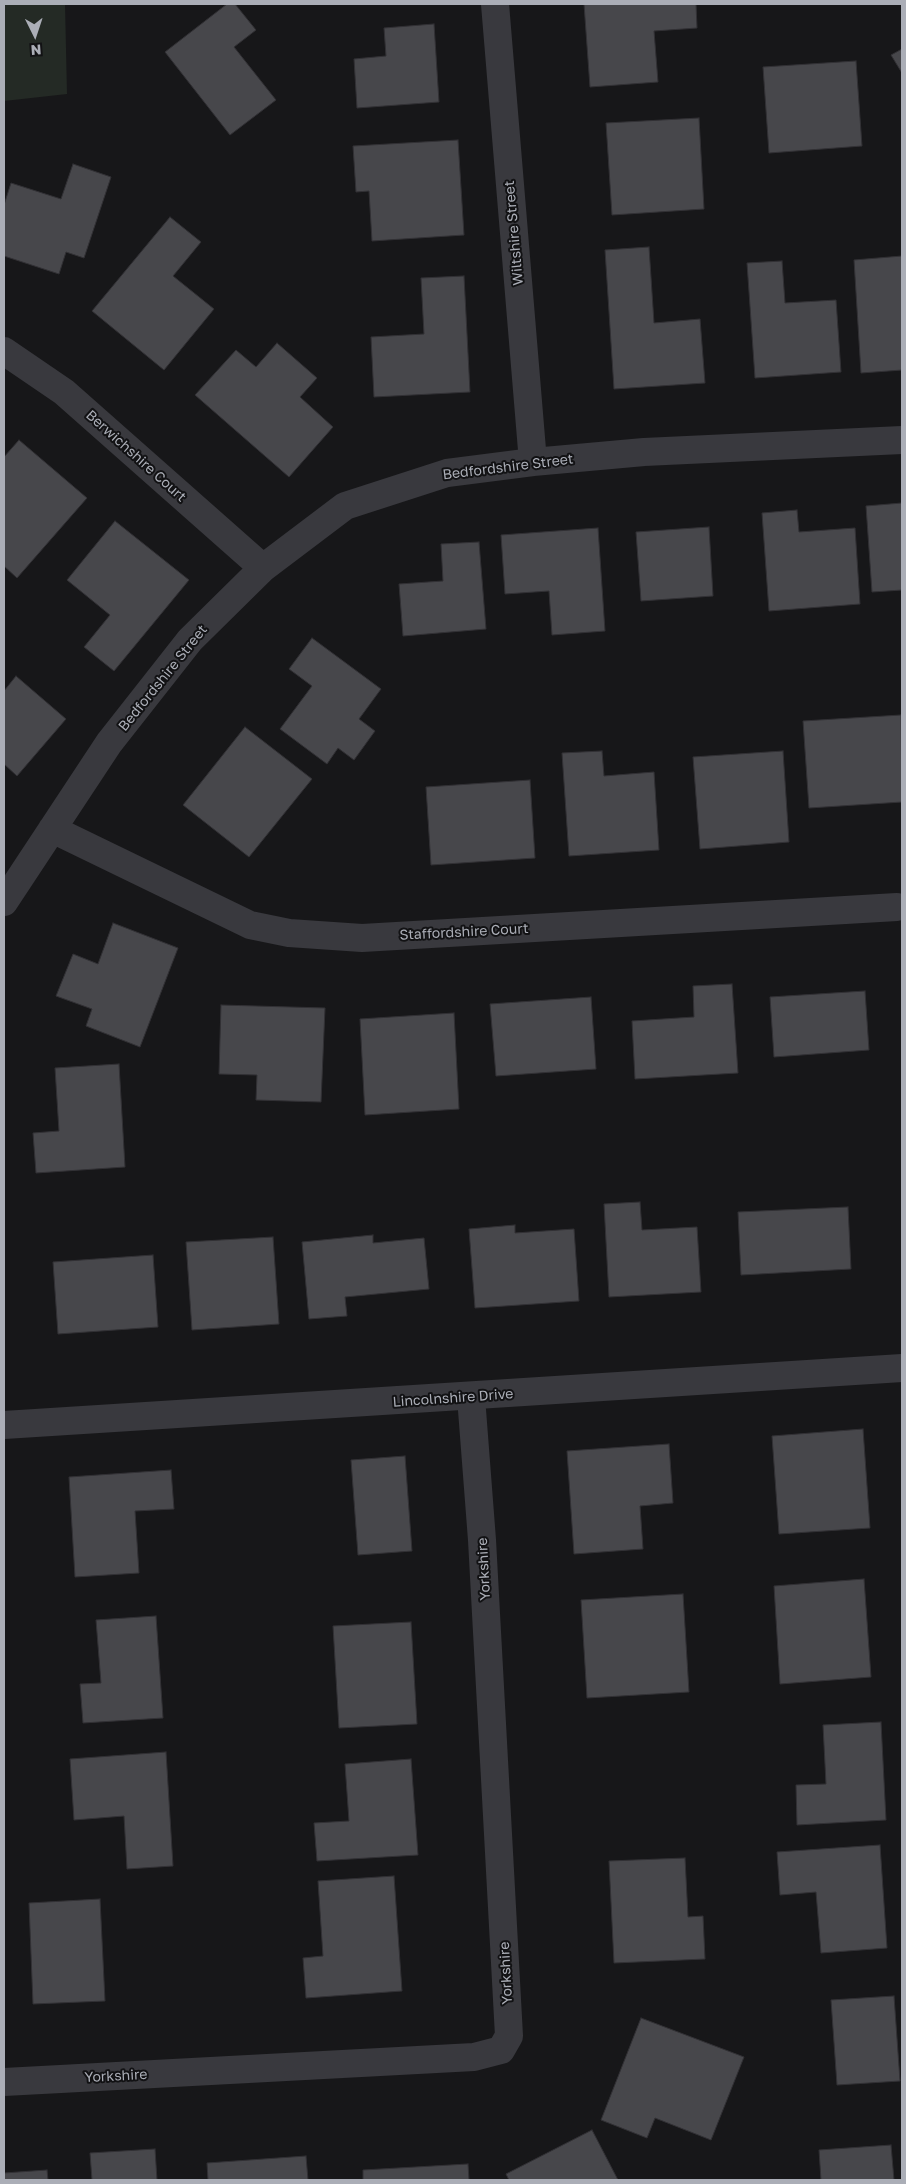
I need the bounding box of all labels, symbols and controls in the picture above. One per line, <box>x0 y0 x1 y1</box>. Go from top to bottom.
north arrow <box>10 10 60 60</box>
text: N <box>30 42 42 59</box>
street label: Wiltshire Street <box>501 180 527 286</box>
street label: Berwichshire Court <box>82 407 190 505</box>
street label: Bedfordshire Street <box>442 451 574 483</box>
street label: Bedfordshire Street <box>115 622 211 734</box>
street label: Staffordshire Court <box>399 920 529 944</box>
street label: Lincolnshire Drive <box>392 1385 514 1411</box>
street label: Yorkshire <box>474 1537 494 1601</box>
street label: Yorkshire <box>496 1941 516 2005</box>
street label: Yorkshire <box>84 2066 148 2086</box>

